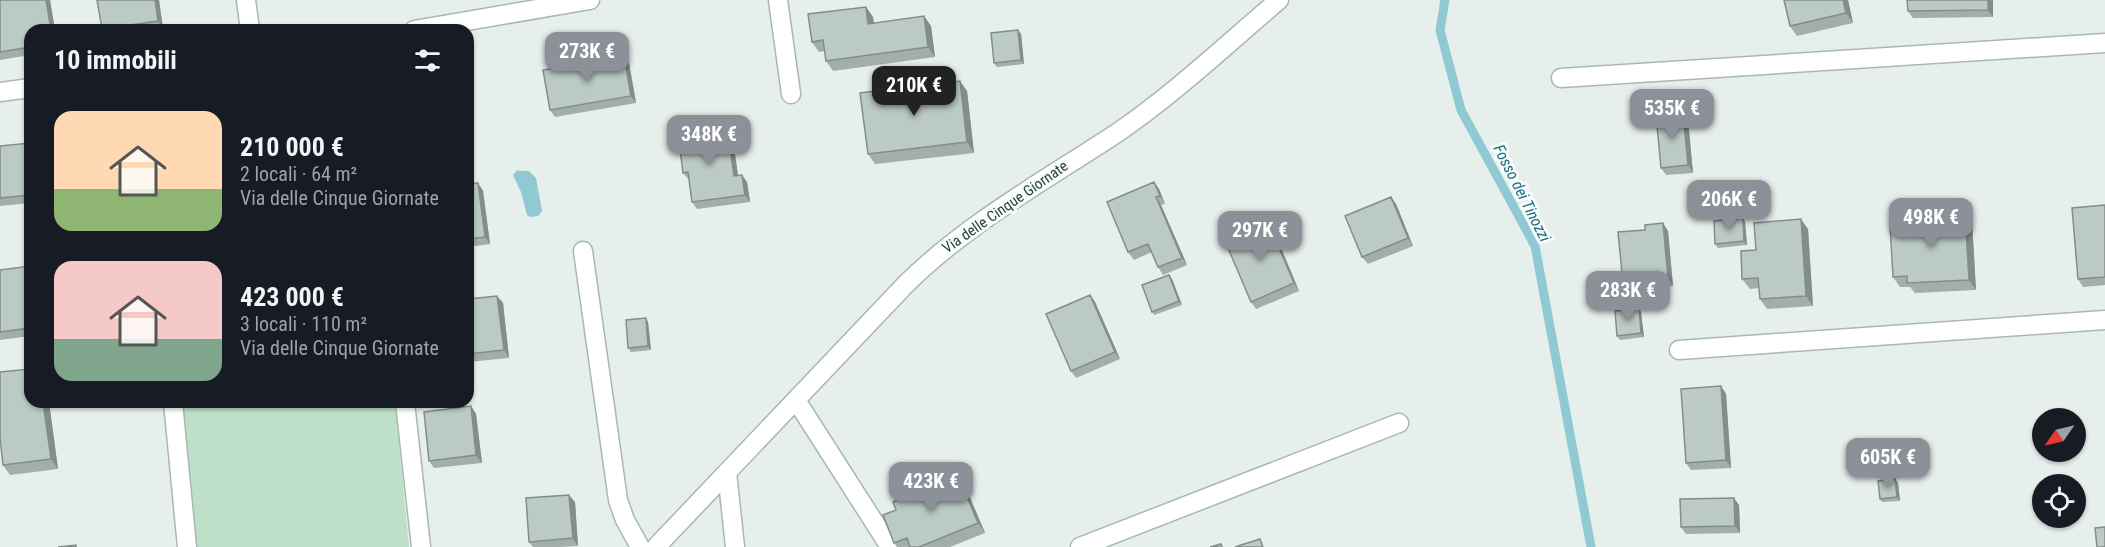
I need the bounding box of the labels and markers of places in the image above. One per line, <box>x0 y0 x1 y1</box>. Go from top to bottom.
pin: 273K € <box>538 32 636 83</box>
pin: 210K € <box>865 66 963 117</box>
pin: 535K € <box>1623 89 1721 140</box>
pin: 348K € <box>660 115 758 166</box>
pin: 206K € <box>1680 180 1778 231</box>
pin: 498K € <box>1882 198 1980 249</box>
pin: 297K € <box>1211 211 1309 262</box>
pin: 283K € <box>1579 271 1677 322</box>
pin: 605K € <box>1839 438 1937 489</box>
pin: 423K € <box>882 462 980 513</box>

